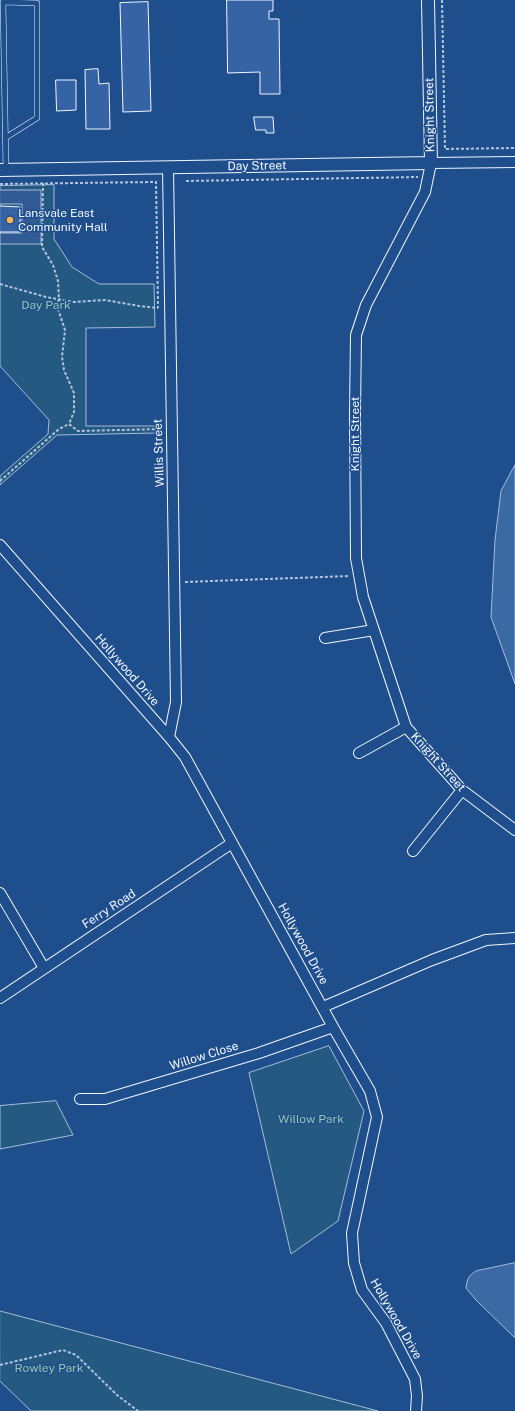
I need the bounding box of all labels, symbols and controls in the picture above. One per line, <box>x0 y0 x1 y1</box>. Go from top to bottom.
street label: Knight Street <box>422 77 438 153</box>
street label: Day Street <box>227 158 287 174</box>
place label: Lansvale East Community Hall <box>18 206 108 234</box>
marker: Lansvale East Community Hall <box>5 215 15 225</box>
park label: Day Park <box>21 298 71 312</box>
street label: Knight Street <box>348 397 362 471</box>
street label: Willis Street <box>151 419 167 487</box>
street label: Hollywood Drive <box>92 631 162 709</box>
street label: Knight Street <box>408 729 468 795</box>
street label: Ferry Road <box>79 886 139 932</box>
street label: Hollywood Drive <box>275 901 331 987</box>
street label: Willow Close <box>168 1039 240 1073</box>
park label: Willow Park <box>278 1112 344 1126</box>
street label: Hollywood Drive <box>367 1276 425 1362</box>
park label: Rowley Park <box>15 1361 83 1375</box>

